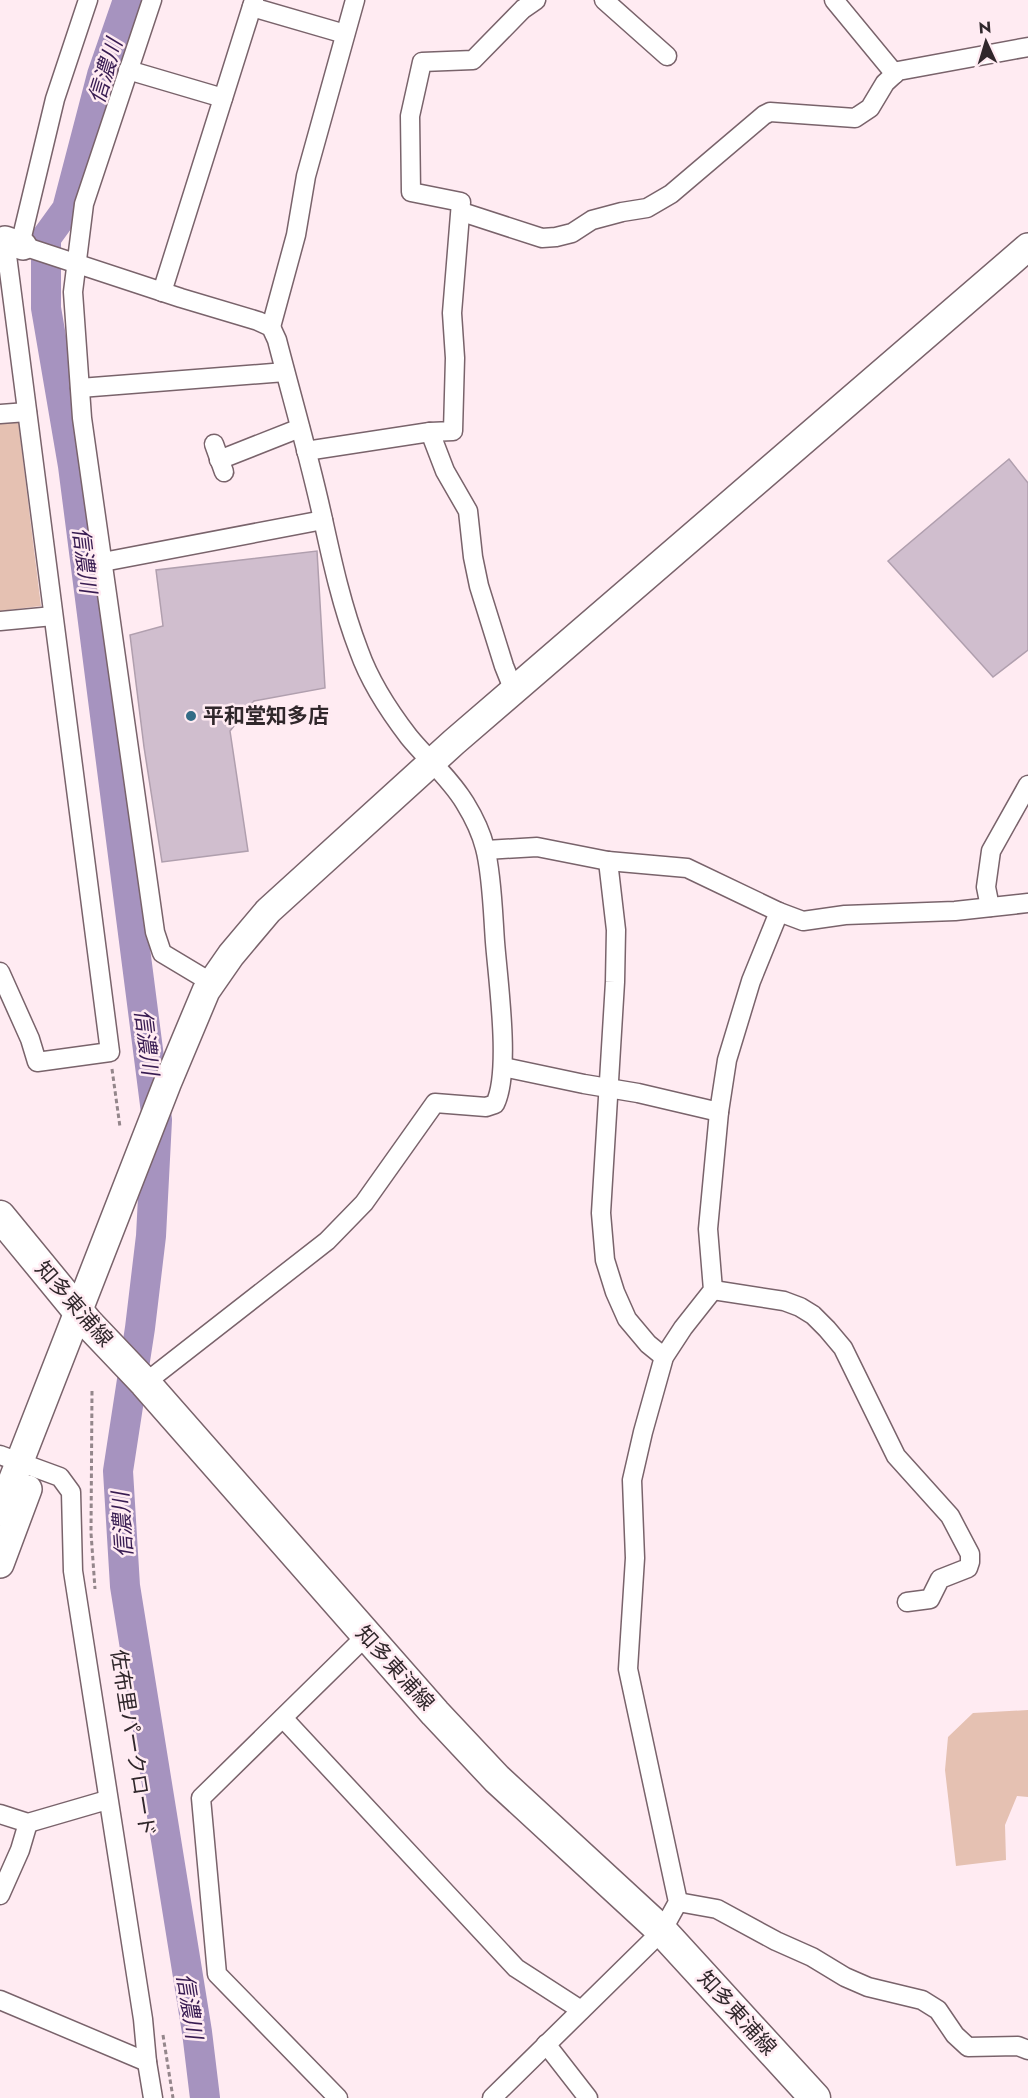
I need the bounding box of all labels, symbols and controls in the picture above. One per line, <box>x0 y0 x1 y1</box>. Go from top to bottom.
north arrow <box>956 12 1016 72</box>
text: N <box>978 16 992 39</box>
water label: 信濃川 <box>80 33 131 107</box>
water label: 信濃川 <box>65 525 105 597</box>
place label: 平和堂知多店 <box>203 701 329 731</box>
marker: 平和堂知多店 <box>184 709 198 723</box>
water label: 信濃川 <box>127 1007 167 1079</box>
street label: 知多東浦線 <box>28 1255 120 1353</box>
water label: 信濃川 <box>104 1489 140 1559</box>
street label: 知多東浦線 <box>349 1619 441 1717</box>
street label: 佐布里パークロード <box>103 1647 163 1839</box>
street label: 知多東浦線 <box>691 1964 783 2062</box>
water label: 信濃川 <box>169 1971 211 2043</box>

